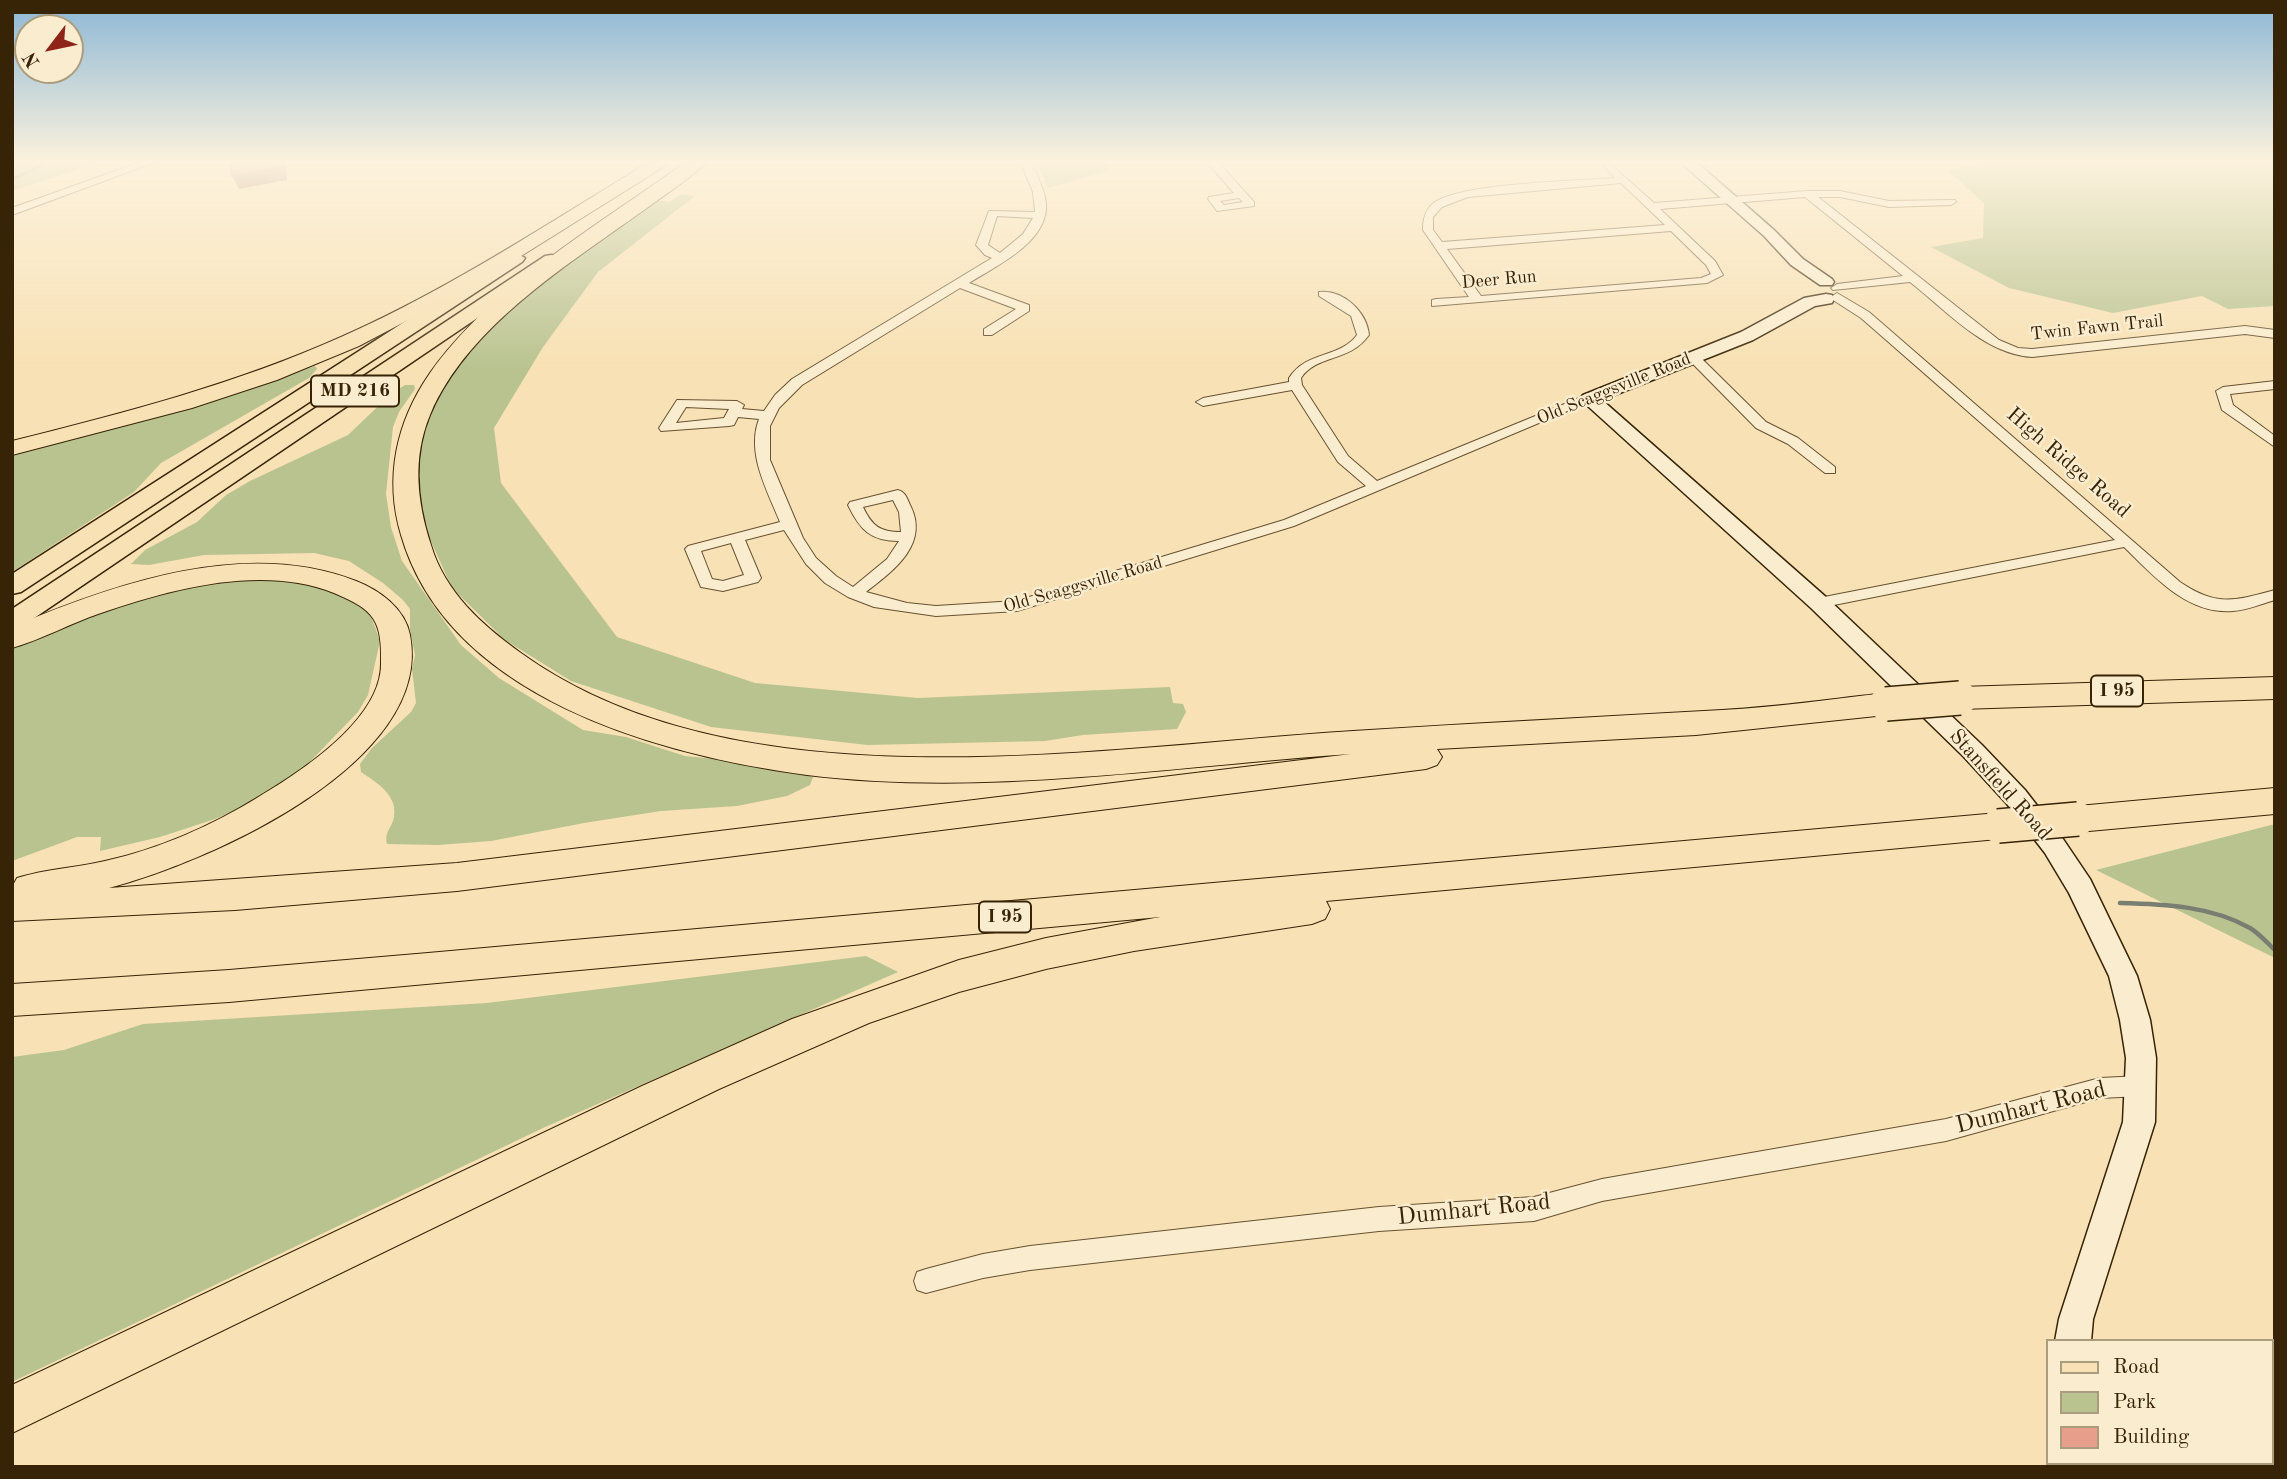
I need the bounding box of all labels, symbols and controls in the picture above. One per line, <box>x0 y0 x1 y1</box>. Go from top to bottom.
north arrow <box>14 14 84 84</box>
text: N <box>21 48 44 71</box>
street label: Deer Run <box>1461 266 1537 294</box>
street label: Twin Fawn Trail <box>2029 310 2165 346</box>
street label: Old Scaggsville Road <box>1534 348 1694 430</box>
road number: MD 216 <box>311 376 399 406</box>
street label: High Ridge Road <box>2001 402 2135 524</box>
street label: Old Scaggsville Road <box>1001 552 1165 618</box>
road number: I 95 <box>2091 676 2143 706</box>
street label: Stansfield Road <box>1943 724 2057 846</box>
road number: I 95 <box>979 902 1031 932</box>
street label: Dumhart Road <box>1953 1075 2109 1141</box>
street label: Dumhart Road <box>1396 1188 1552 1232</box>
legend <box>2046 1339 2273 1465</box>
text: Road <box>2113 1357 2160 1378</box>
text: Park <box>2113 1392 2156 1413</box>
text: Building <box>2113 1427 2189 1448</box>

